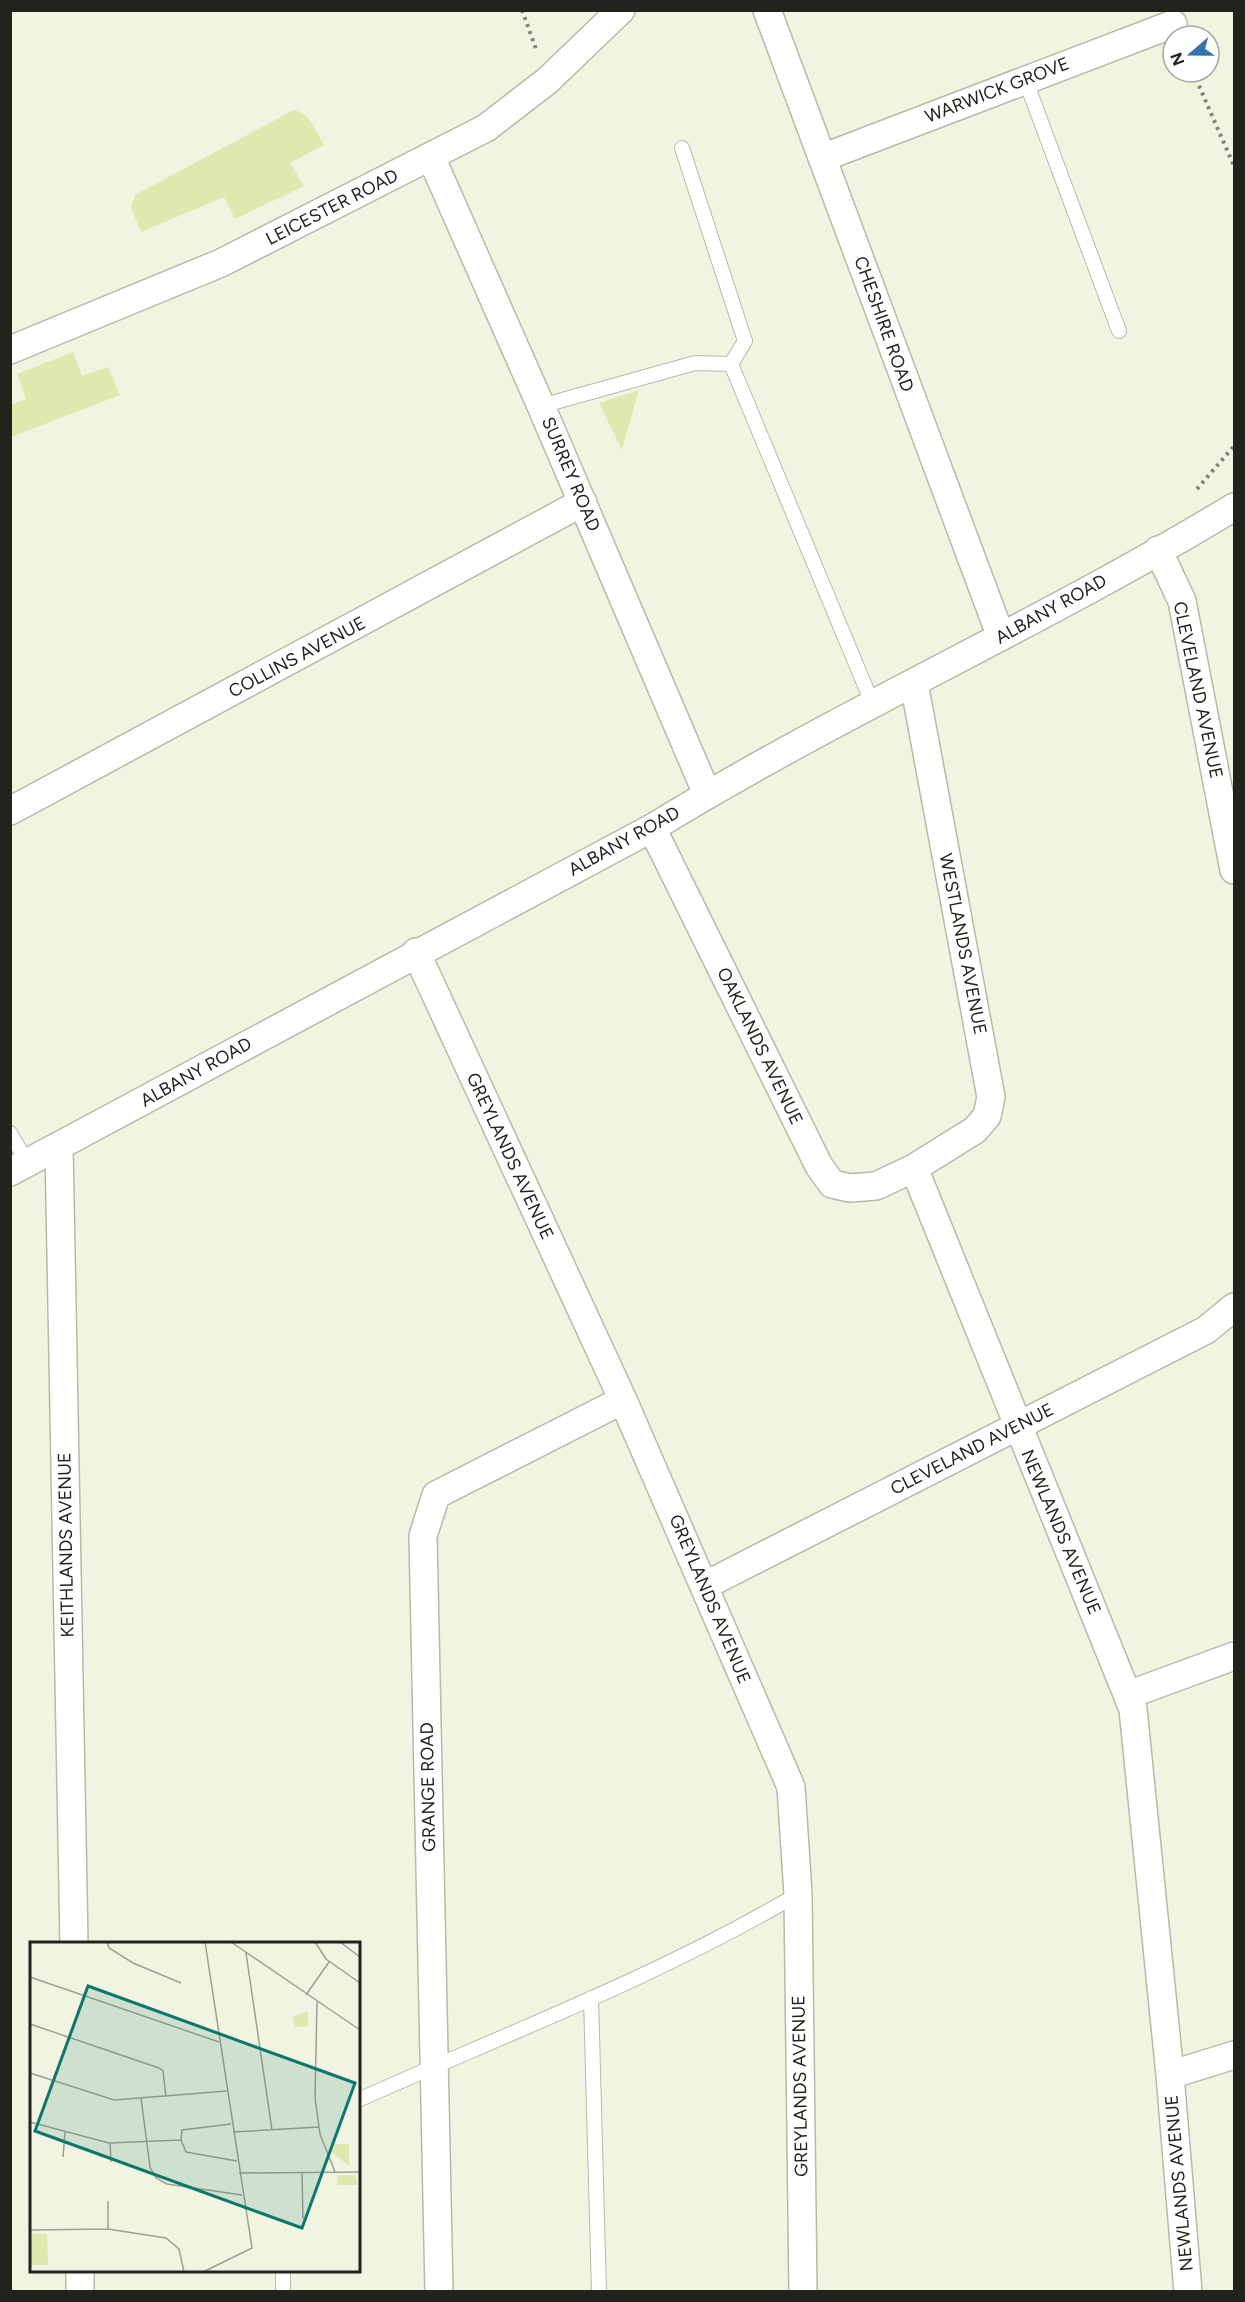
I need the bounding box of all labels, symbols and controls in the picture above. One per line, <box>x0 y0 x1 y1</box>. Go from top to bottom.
north arrow <box>1161 24 1221 84</box>
text: N <box>1166 50 1188 68</box>
street label: WARWICK GROVE <box>922 52 1072 128</box>
street label: LEICESTER ROAD <box>262 164 402 250</box>
street label: CHESHIRE ROAD <box>849 253 919 395</box>
street label: SURREY ROAD <box>537 414 605 534</box>
street label: ALBANY ROAD <box>992 569 1110 649</box>
street label: CLEVELAND AVENUE <box>1168 600 1228 780</box>
street label: COLLINS AVENUE <box>225 612 369 702</box>
street label: ALBANY ROAD <box>565 801 683 881</box>
street label: WESTLANDS AVENUE <box>935 852 991 1036</box>
street label: OAKLANDS AVENUE <box>712 964 808 1128</box>
street label: ALBANY ROAD <box>137 1032 255 1112</box>
street label: GREYLANDS AVENUE <box>462 1069 558 1243</box>
street label: CLEVELAND AVENUE <box>887 1398 1057 1500</box>
street label: NEWLANDS AVENUE <box>1016 1446 1106 1618</box>
street label: KEITHLANDS AVENUE <box>53 1452 79 1638</box>
street label: GREYLANDS AVENUE <box>664 1511 756 1687</box>
street label: GRANGE ROAD <box>416 1722 440 1852</box>
inset map <box>30 1942 360 2272</box>
street label: GREYLANDS AVENUE <box>787 1995 813 2177</box>
street label: NEWLANDS AVENUE <box>1160 2094 1198 2272</box>

